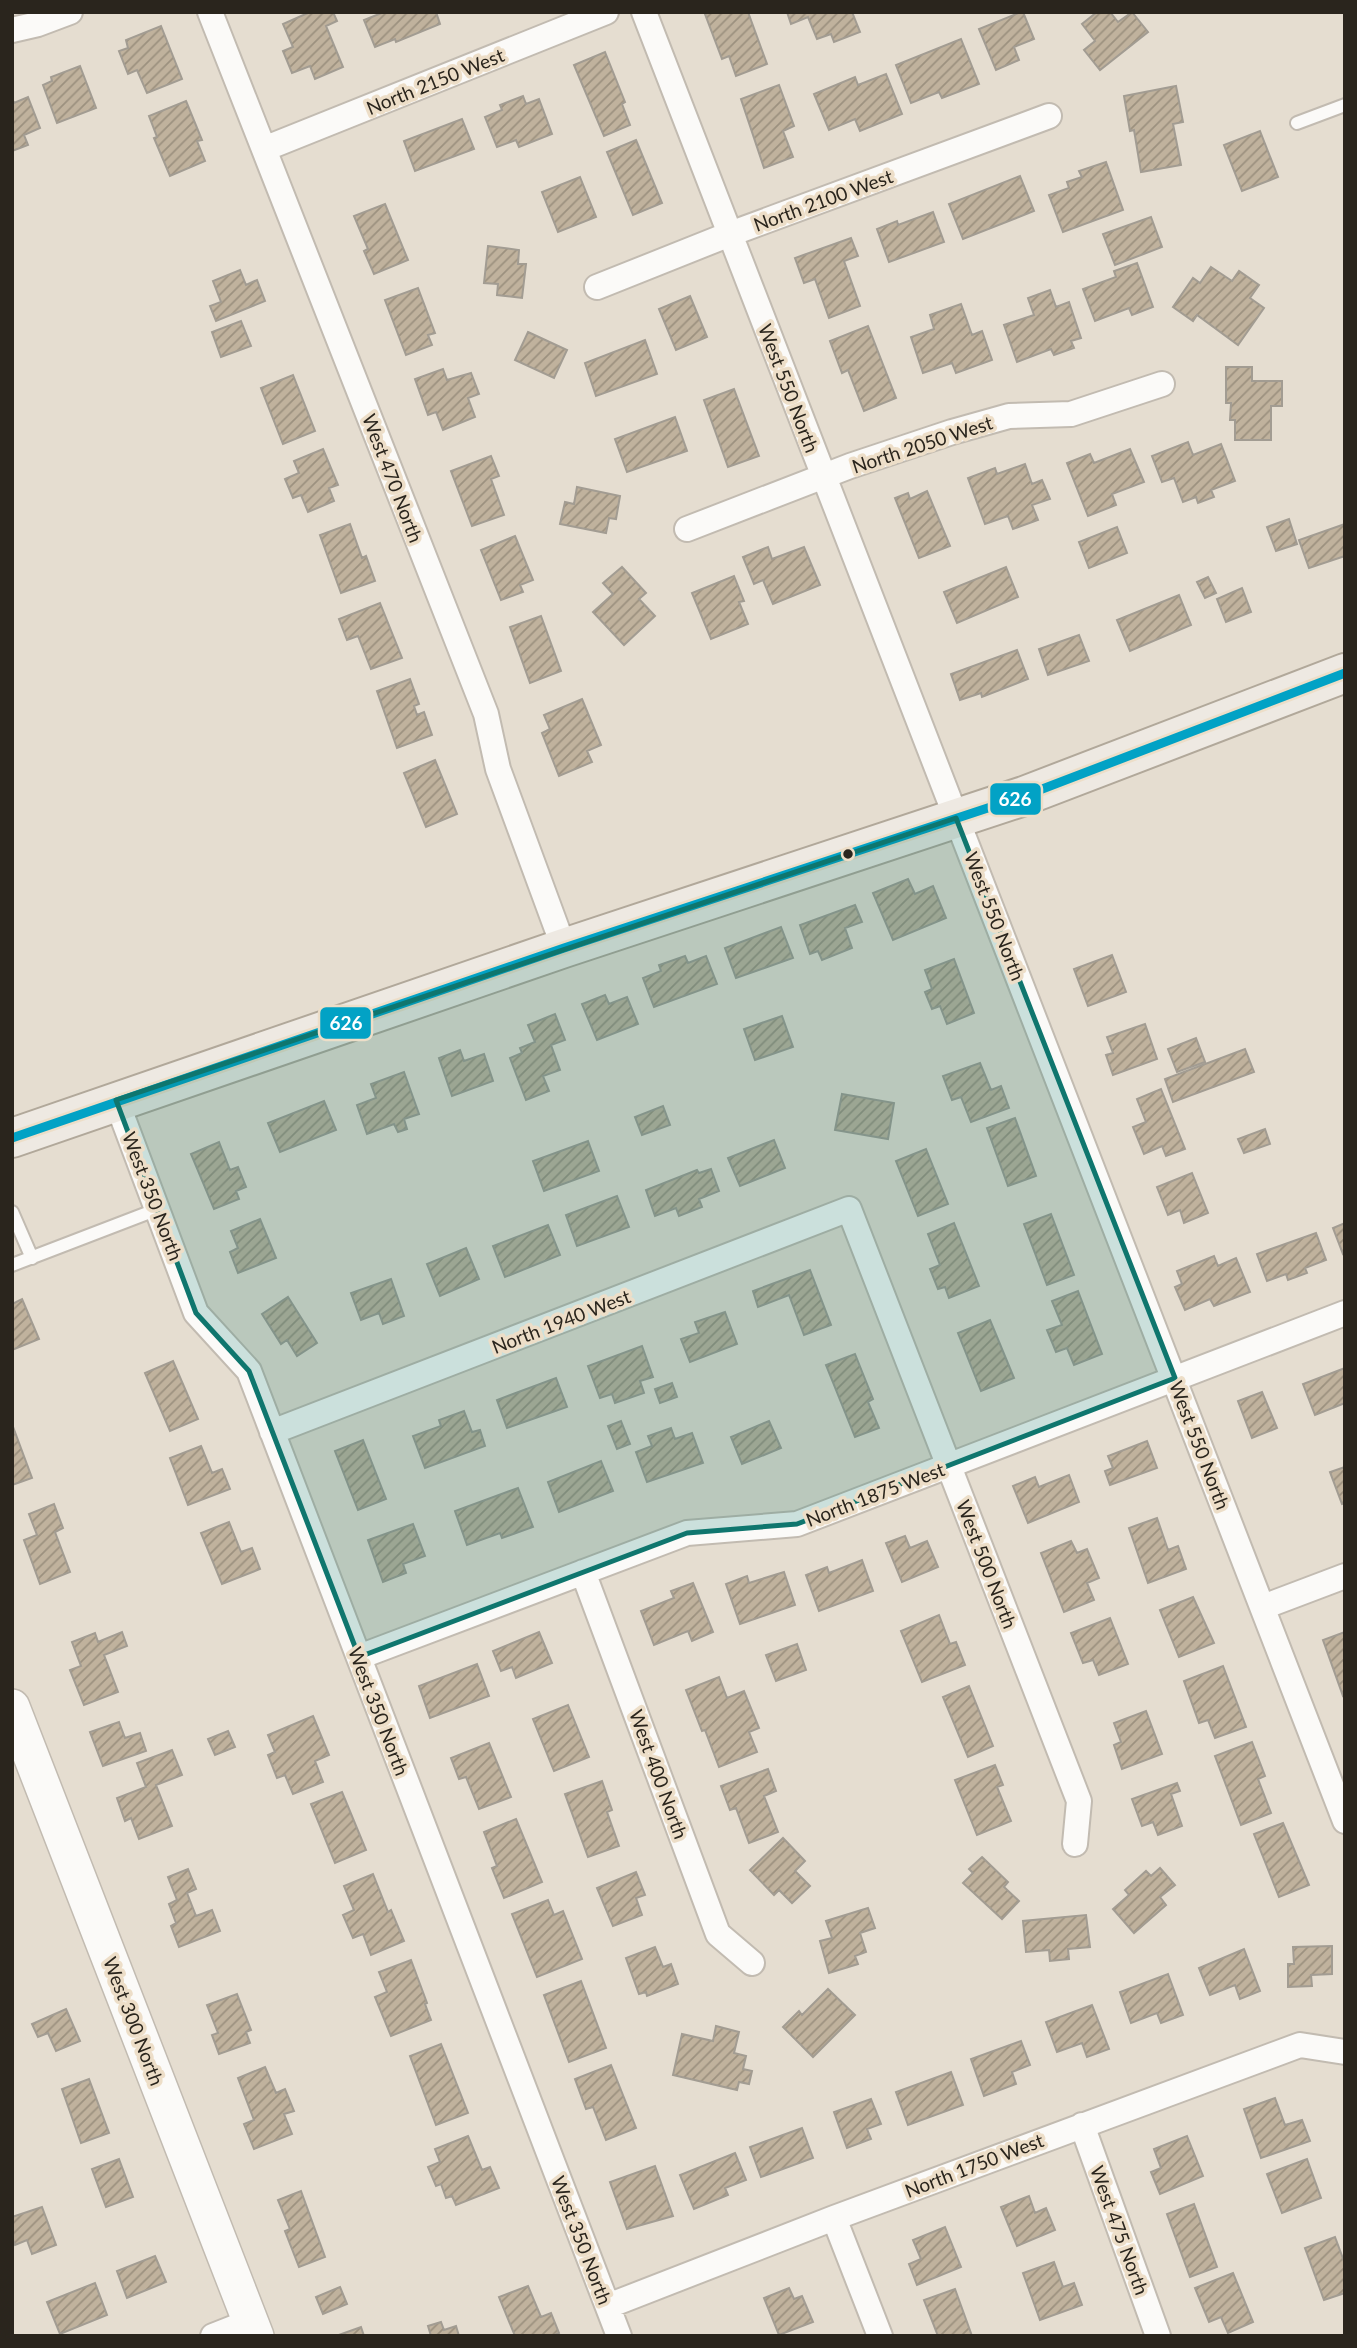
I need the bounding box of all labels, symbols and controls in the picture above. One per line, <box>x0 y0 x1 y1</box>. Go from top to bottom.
street label: North 2150 West <box>363 43 507 119</box>
street label: North 2100 West <box>750 164 896 236</box>
street label: West 550 North <box>754 320 824 456</box>
street label: West 470 North <box>358 410 428 546</box>
street label: North 2050 West <box>849 410 995 478</box>
line badge: 626 <box>989 782 1042 816</box>
text: 626 <box>998 787 1032 810</box>
unlabelled marker <box>841 847 855 861</box>
street label: West 550 North <box>960 848 1030 984</box>
line badge: 626 <box>319 1006 372 1040</box>
text: 626 <box>329 1011 363 1034</box>
street label: West 350 North <box>118 1128 188 1264</box>
street label: North 1940 West <box>488 1284 634 1358</box>
street label: West 550 North <box>1165 1377 1235 1513</box>
street label: North 1875 West <box>802 1457 948 1531</box>
street label: West 500 North <box>952 1496 1022 1632</box>
street label: West 350 North <box>344 1643 414 1779</box>
street label: West 400 North <box>625 1706 693 1842</box>
street label: West 300 North <box>99 1953 169 2089</box>
street label: North 1750 West <box>901 2128 1047 2202</box>
street label: West 475 North <box>1086 2162 1154 2298</box>
street label: West 350 North <box>547 2172 617 2308</box>

